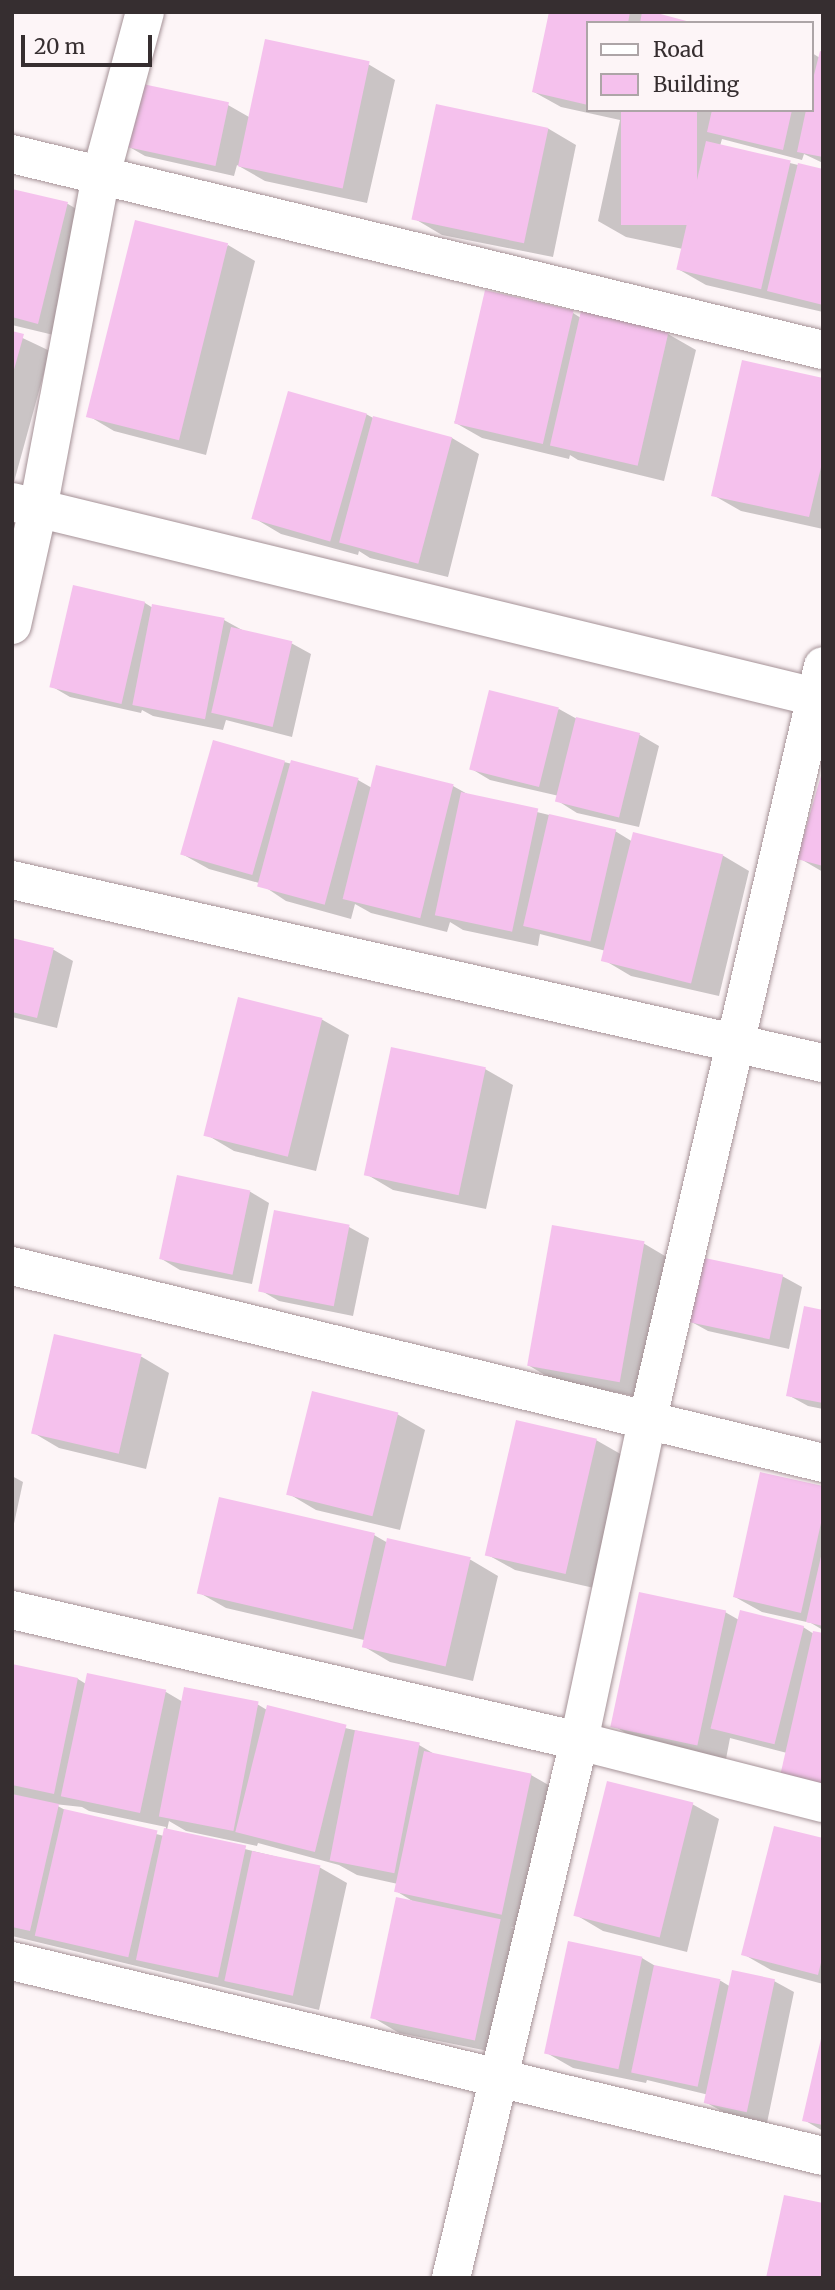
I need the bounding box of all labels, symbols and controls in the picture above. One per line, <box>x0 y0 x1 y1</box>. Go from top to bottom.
scale bar <box>24 21 156 65</box>
legend <box>586 21 814 112</box>
text: 20 m <box>34 33 85 60</box>
text: Road <box>653 36 704 63</box>
text: Building <box>653 71 739 98</box>

